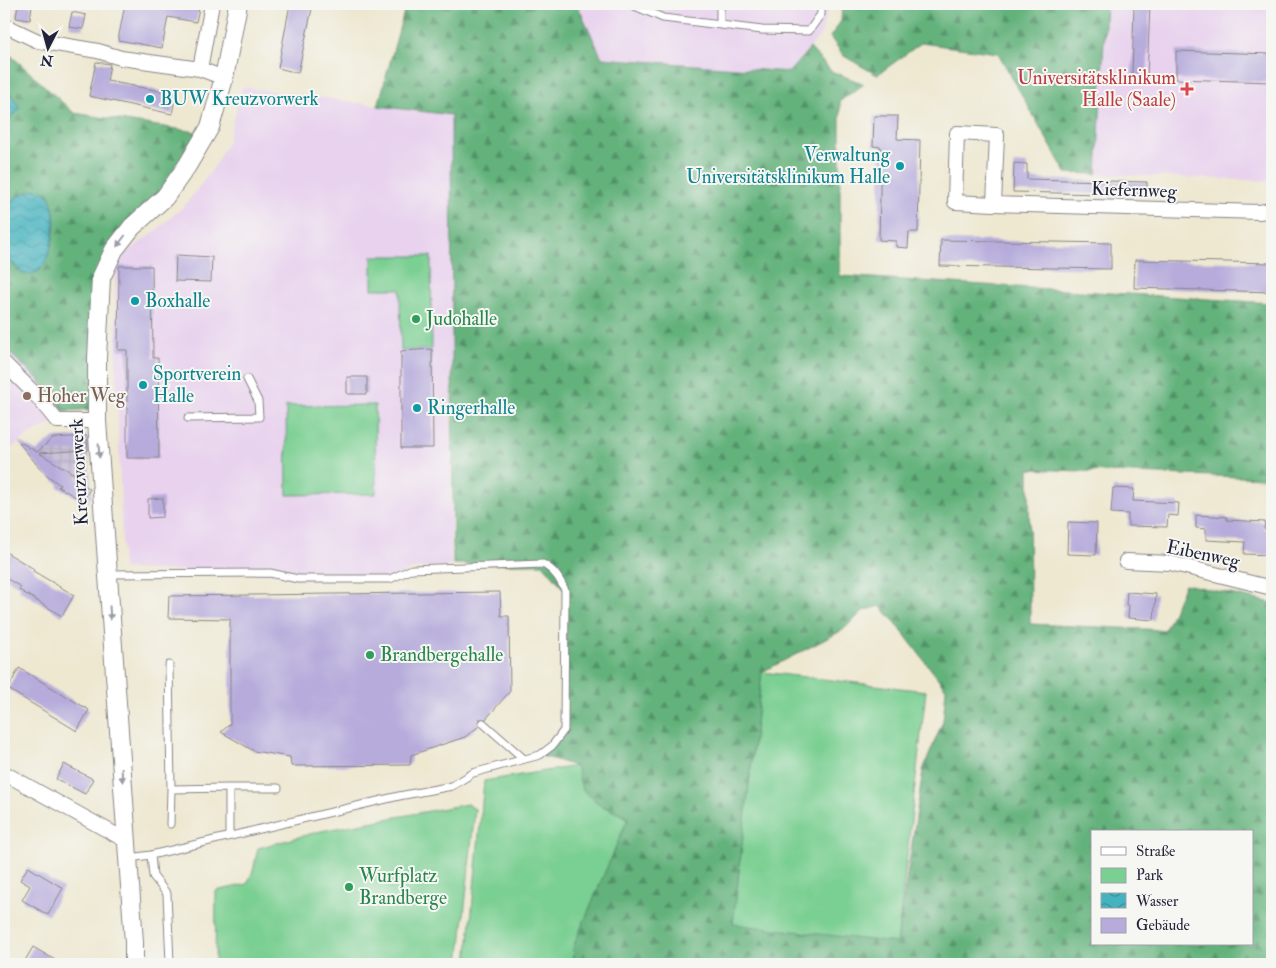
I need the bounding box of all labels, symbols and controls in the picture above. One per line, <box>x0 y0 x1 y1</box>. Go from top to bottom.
north arrow <box>22 22 72 72</box>
text: N <box>39 51 55 70</box>
place label: Universitätsklinikum Halle (Saale) <box>1017 66 1176 112</box>
marker: Universitätsklinikum Halle (Saale) <box>1180 82 1194 96</box>
place label: BUW Kreuzvorwerk <box>160 87 319 111</box>
marker: BUW Kreuzvorwerk <box>144 93 156 105</box>
place label: Verwaltung Universitätsklinikum Halle <box>686 143 891 189</box>
marker: Verwaltung Universitätsklinikum Halle <box>894 160 906 172</box>
street label: Kiefernweg <box>1091 177 1178 204</box>
one-way arrow <box>116 234 126 248</box>
place label: Boxhalle <box>145 289 210 313</box>
marker: Boxhalle <box>129 295 141 307</box>
place label: Judohalle <box>425 307 497 331</box>
marker: Judohalle <box>410 313 422 325</box>
place label: Sportverein Halle <box>153 362 242 408</box>
marker: Sportverein Halle <box>137 379 149 391</box>
place label: Hoher Weg <box>37 384 126 408</box>
marker: Hoher Weg <box>21 390 33 402</box>
place label: Ringerhalle <box>427 396 515 420</box>
marker: Ringerhalle <box>411 402 423 414</box>
street label: Kreuzvorwerk <box>64 418 94 526</box>
one-way arrow <box>95 443 103 459</box>
street label: Eibenweg <box>1164 535 1242 574</box>
one-way arrow <box>107 605 115 621</box>
place label: Brandbergehalle <box>380 643 503 667</box>
marker: Brandbergehalle <box>364 649 376 661</box>
one-way arrow <box>118 767 126 783</box>
legend <box>1091 830 1254 946</box>
text: Straße <box>1136 842 1175 861</box>
place label: Wurfplatz Brandberge <box>358 864 447 910</box>
text: Park <box>1136 866 1163 885</box>
marker: Wurfplatz Brandberge <box>343 881 355 893</box>
text: Wasser <box>1135 892 1179 911</box>
text: Gebäude <box>1136 916 1190 935</box>

